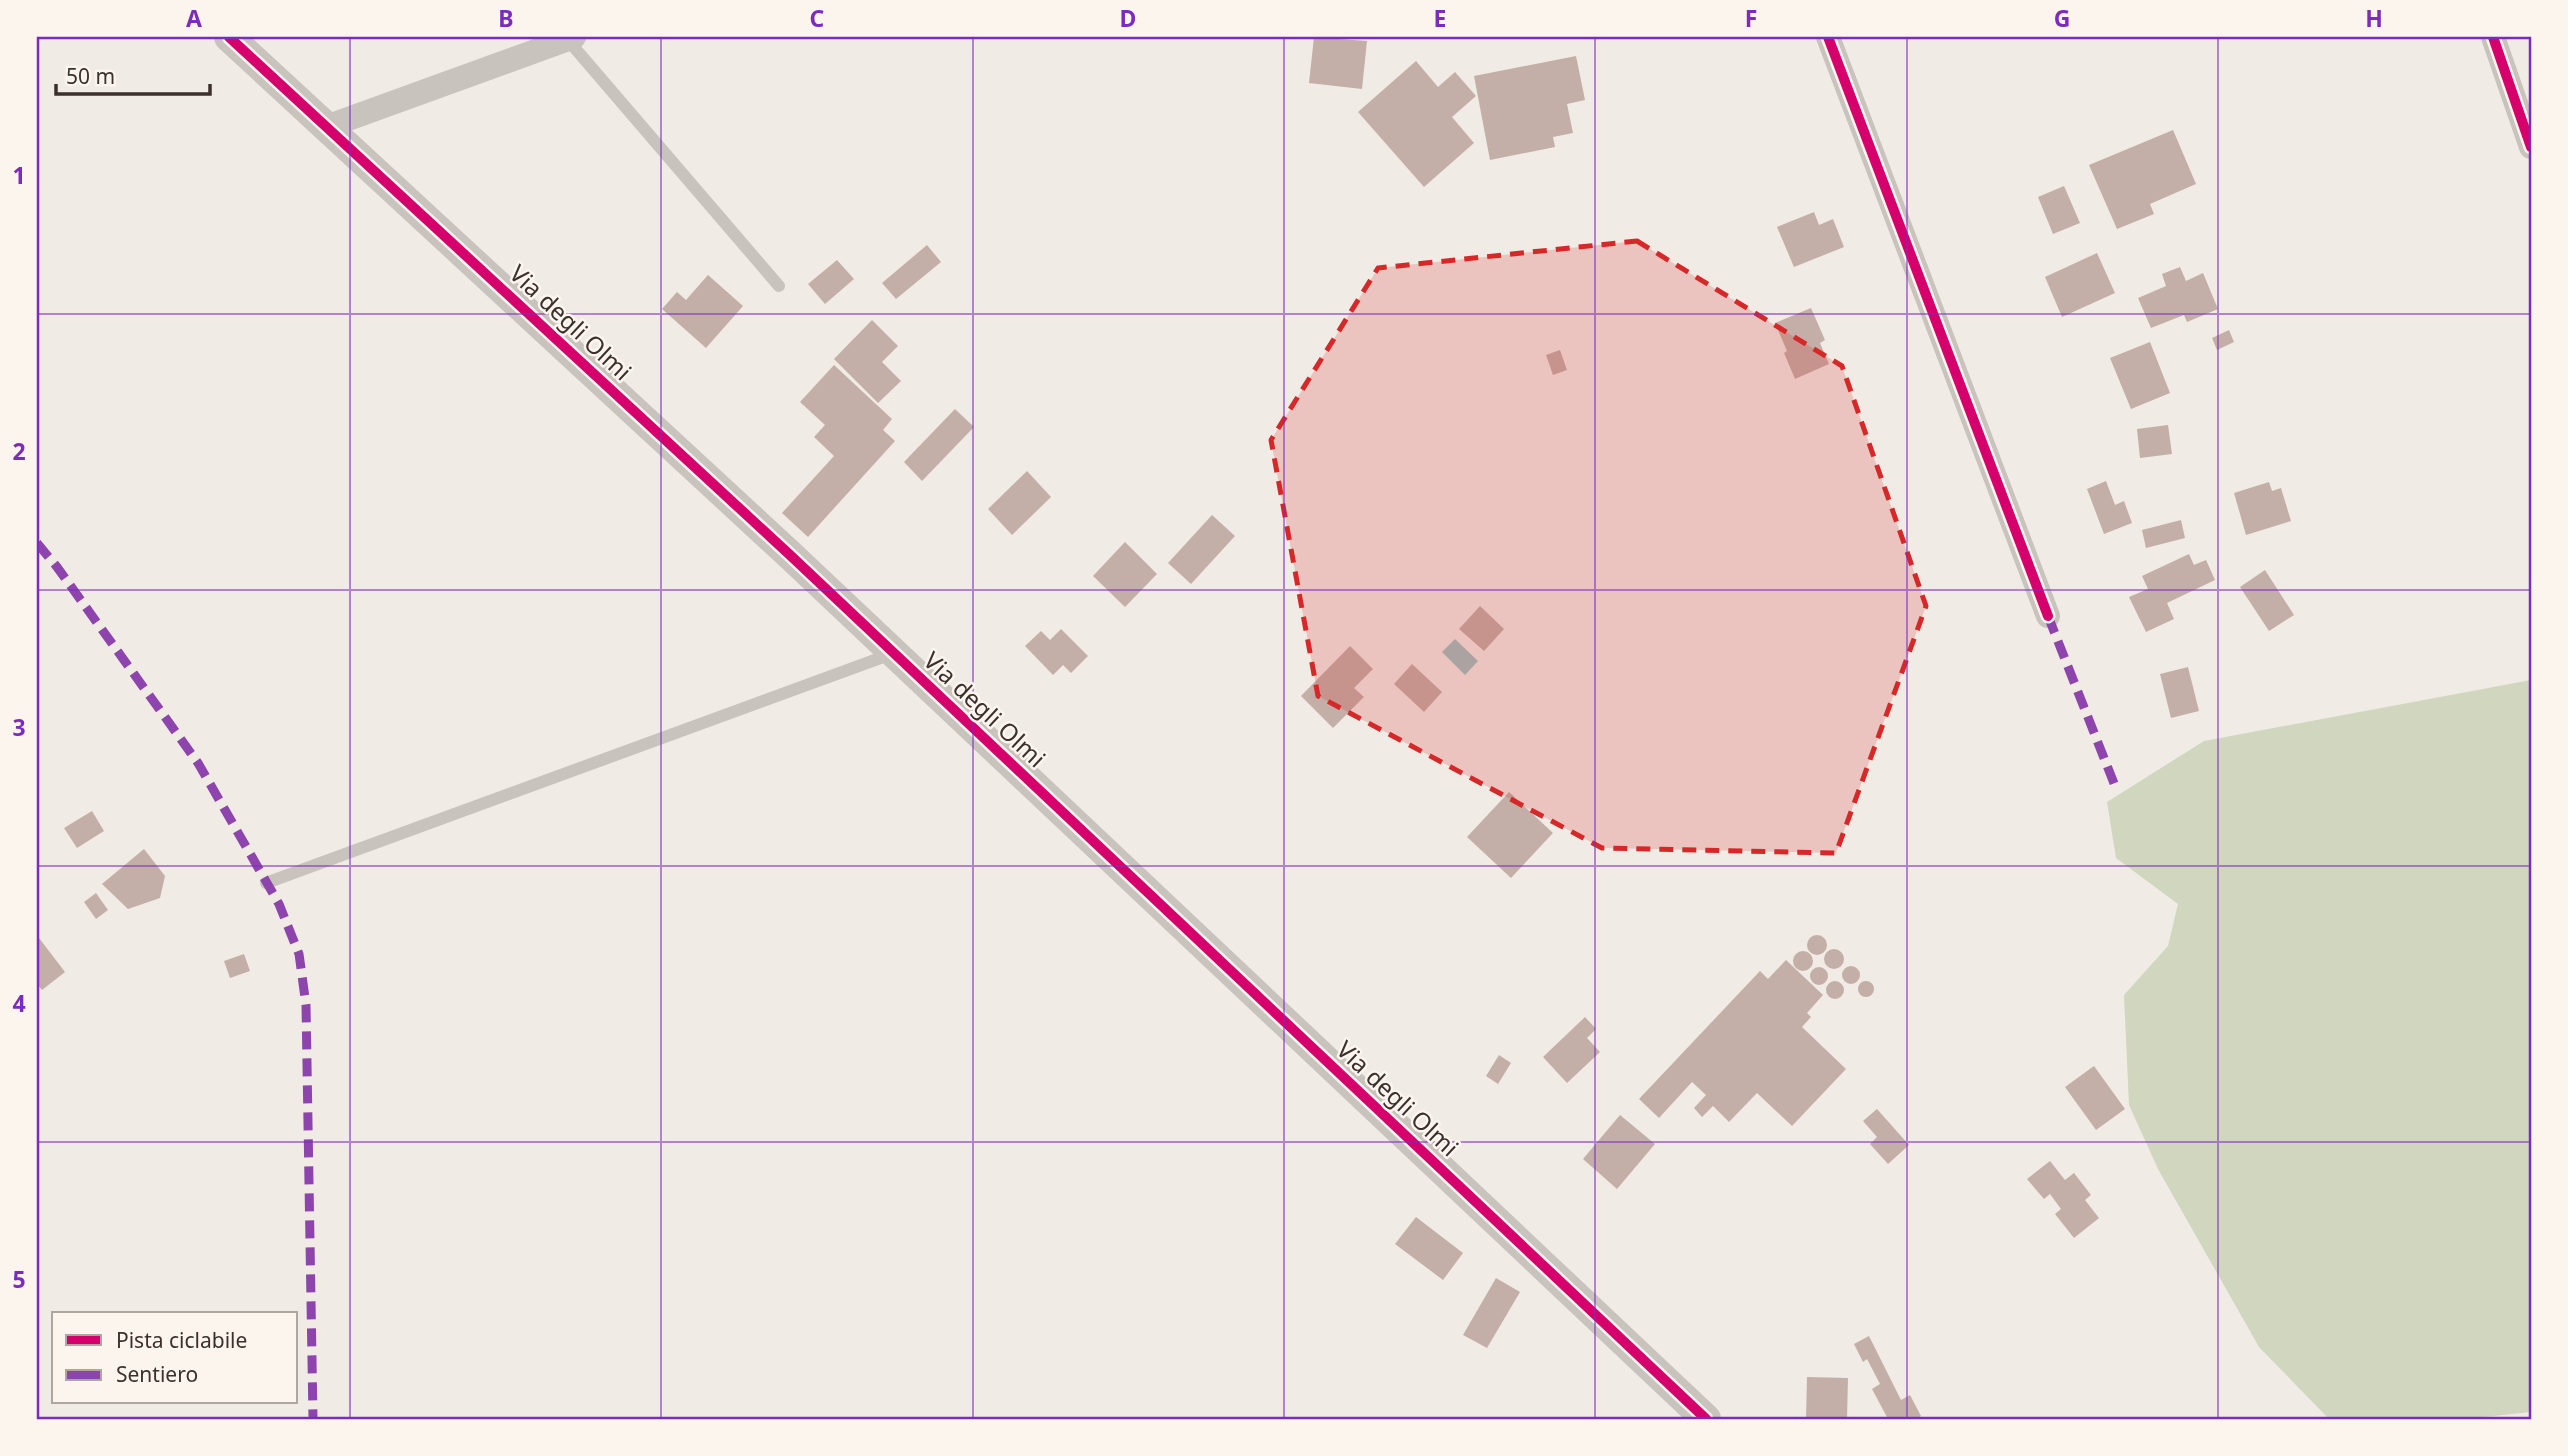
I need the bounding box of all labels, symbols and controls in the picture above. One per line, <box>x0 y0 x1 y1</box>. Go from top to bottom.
text: A <box>186 2 202 34</box>
text: B <box>498 2 514 34</box>
text: C <box>810 2 825 34</box>
text: D <box>1120 2 1136 34</box>
text: E <box>1434 2 1446 34</box>
text: F <box>1745 2 1757 34</box>
text: G <box>2054 2 2070 34</box>
text: H <box>2365 2 2383 34</box>
scale bar <box>56 52 210 96</box>
text: 50 m <box>66 62 115 90</box>
text: 1 <box>12 159 26 191</box>
street label: Via degli Olmi <box>503 257 639 387</box>
text: 2 <box>12 435 26 467</box>
street label: Via degli Olmi <box>917 644 1053 774</box>
text: 3 <box>12 711 26 743</box>
text: 4 <box>12 987 26 1019</box>
street label: Via degli Olmi <box>1330 1033 1466 1163</box>
text: 5 <box>12 1263 26 1295</box>
legend <box>52 1312 298 1404</box>
text: Pista ciclabile <box>116 1326 247 1354</box>
text: Sentiero <box>116 1360 198 1388</box>

